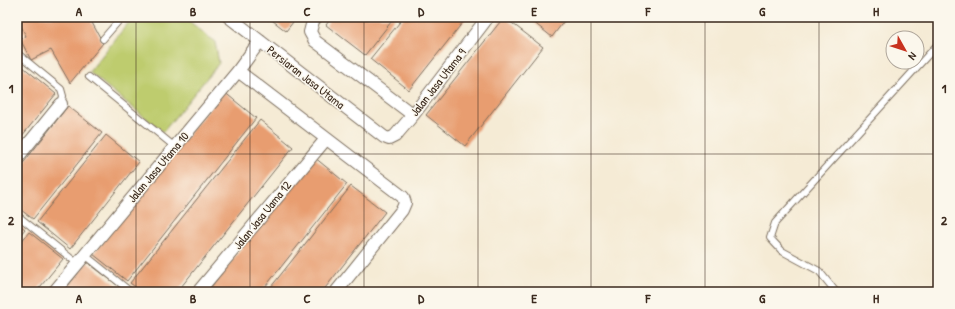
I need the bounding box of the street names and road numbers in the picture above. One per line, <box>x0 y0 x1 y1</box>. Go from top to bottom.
street label: Persiaran Jasa Utama <box>264 41 349 113</box>
street label: Jalan Jasa Utama 9 <box>406 44 470 120</box>
street label: Jalan Jasa Utama 10 <box>123 128 193 206</box>
street label: Jalan Jasa Uama 12 <box>229 177 295 253</box>

